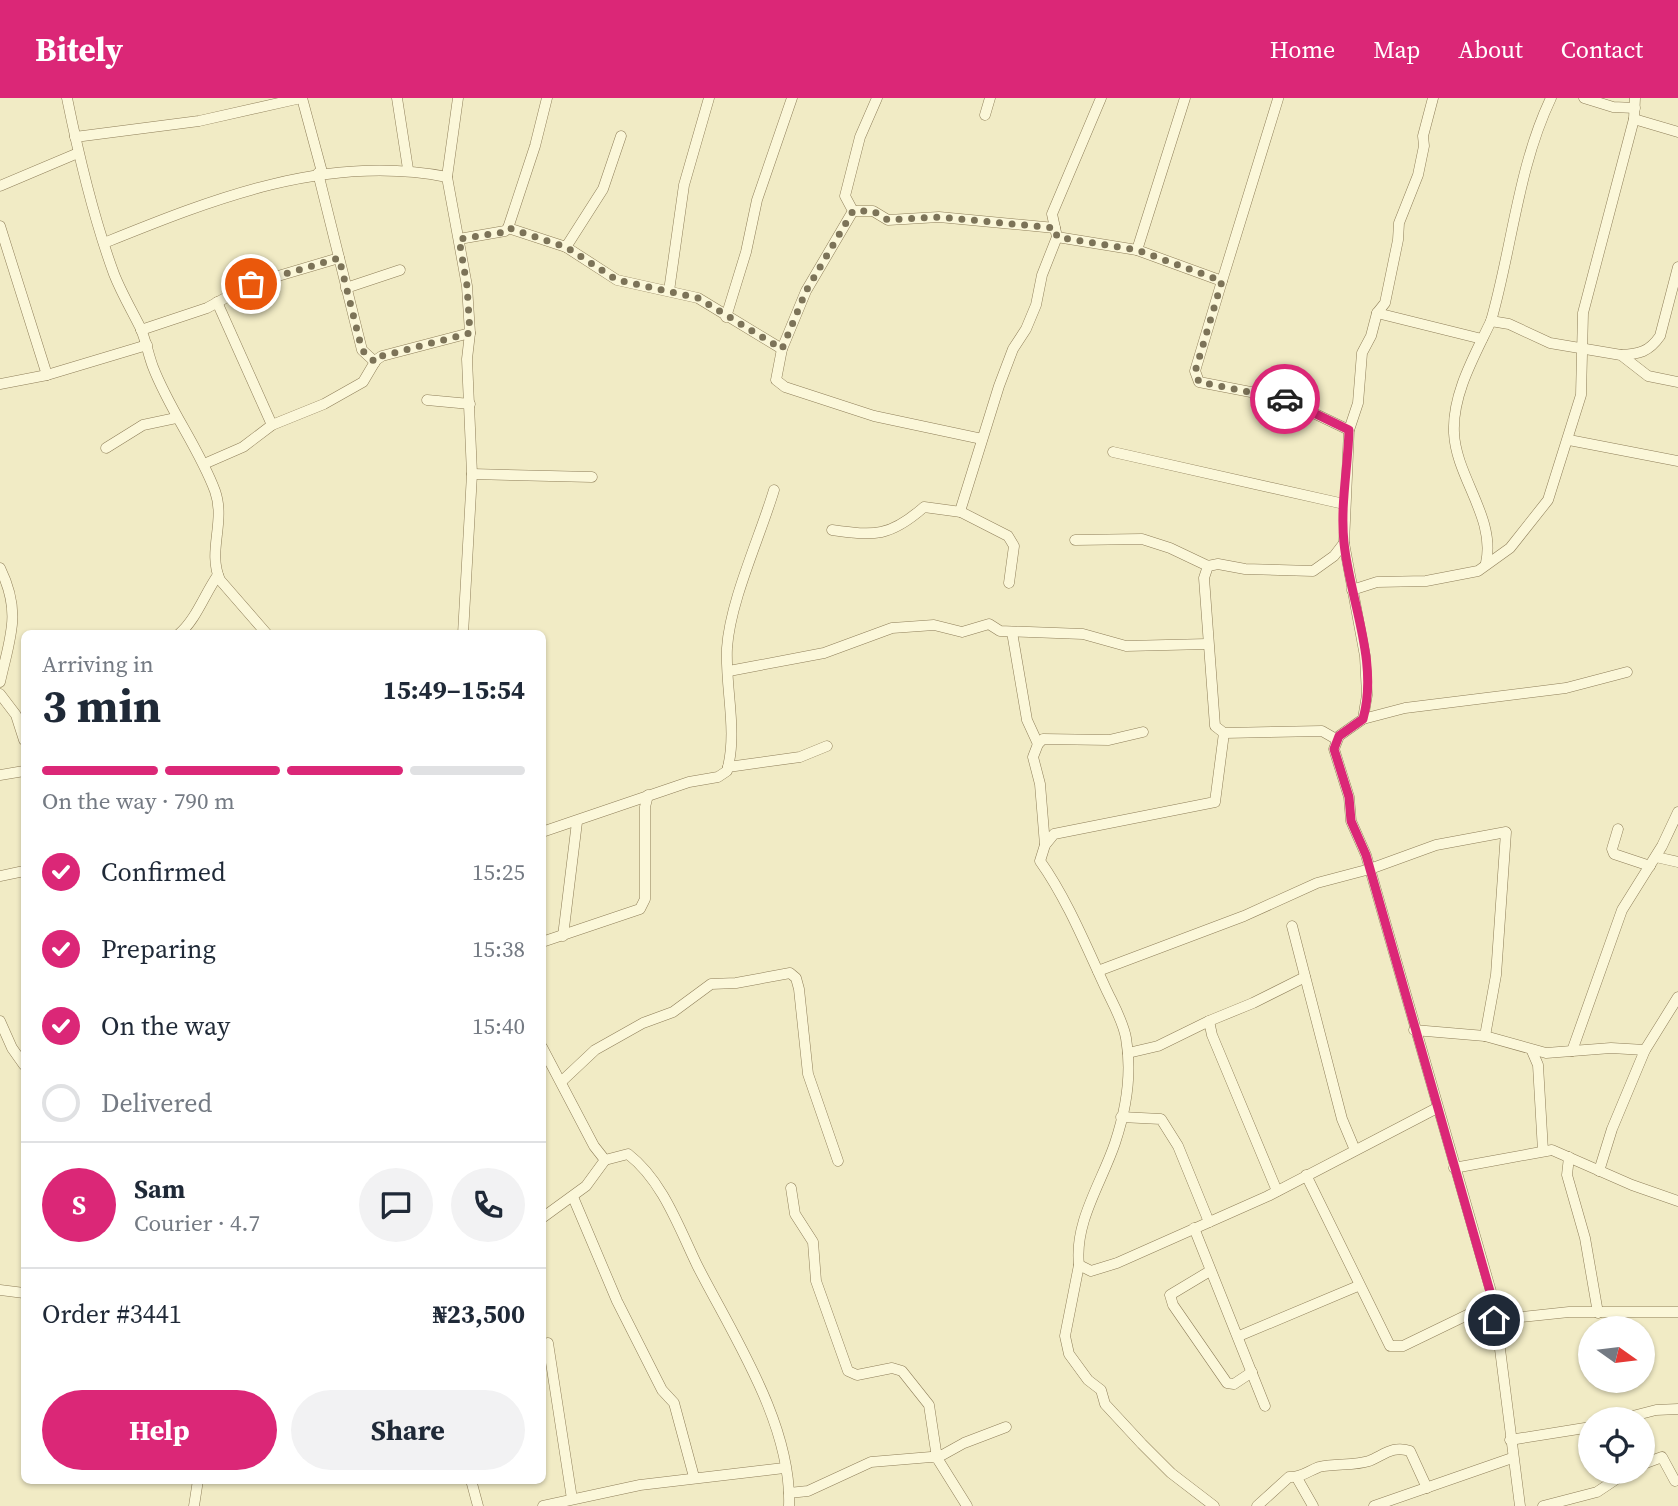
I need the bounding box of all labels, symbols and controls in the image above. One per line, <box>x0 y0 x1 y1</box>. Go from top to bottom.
text: Bitely <box>35 27 123 72</box>
text: Home <box>1270 33 1335 66</box>
text: Map <box>1373 33 1420 66</box>
text: About <box>1458 33 1523 66</box>
text: Contact <box>1561 33 1643 66</box>
pin <box>221 254 281 314</box>
icon: bag <box>232 265 270 303</box>
courier <box>1250 364 1320 434</box>
icon: car <box>1266 380 1304 418</box>
text: Arriving in <box>42 648 154 680</box>
text: 15:49–15:54 <box>383 672 525 708</box>
text: 3 min <box>42 674 161 737</box>
text: On the way · 790 m <box>42 785 235 817</box>
icon: check <box>42 853 80 891</box>
text: Confirmed <box>101 854 226 890</box>
text: 15:25 <box>472 856 525 888</box>
icon: check <box>42 930 80 968</box>
text: Preparing <box>101 931 216 967</box>
text: 15:38 <box>472 933 525 965</box>
icon: check <box>42 1007 80 1045</box>
text: On the way <box>101 1008 230 1044</box>
text: 15:40 <box>472 1010 525 1042</box>
text: Delivered <box>101 1085 212 1121</box>
button: chat <box>359 1168 433 1242</box>
button: phone <box>451 1168 525 1242</box>
text: Sam <box>134 1171 185 1207</box>
text: S <box>72 1187 86 1223</box>
text: Courier · 4.7 <box>134 1207 260 1239</box>
pin <box>1464 1290 1524 1350</box>
text: Order #3441 <box>42 1296 182 1332</box>
text: ₦23,500 <box>433 1296 525 1332</box>
icon: home <box>1475 1301 1513 1339</box>
north arrow <box>1578 1316 1656 1393</box>
map controls <box>1578 1316 1655 1484</box>
button: Help <box>42 1390 277 1470</box>
button: Share <box>291 1390 525 1470</box>
button: locate <box>1578 1407 1655 1484</box>

